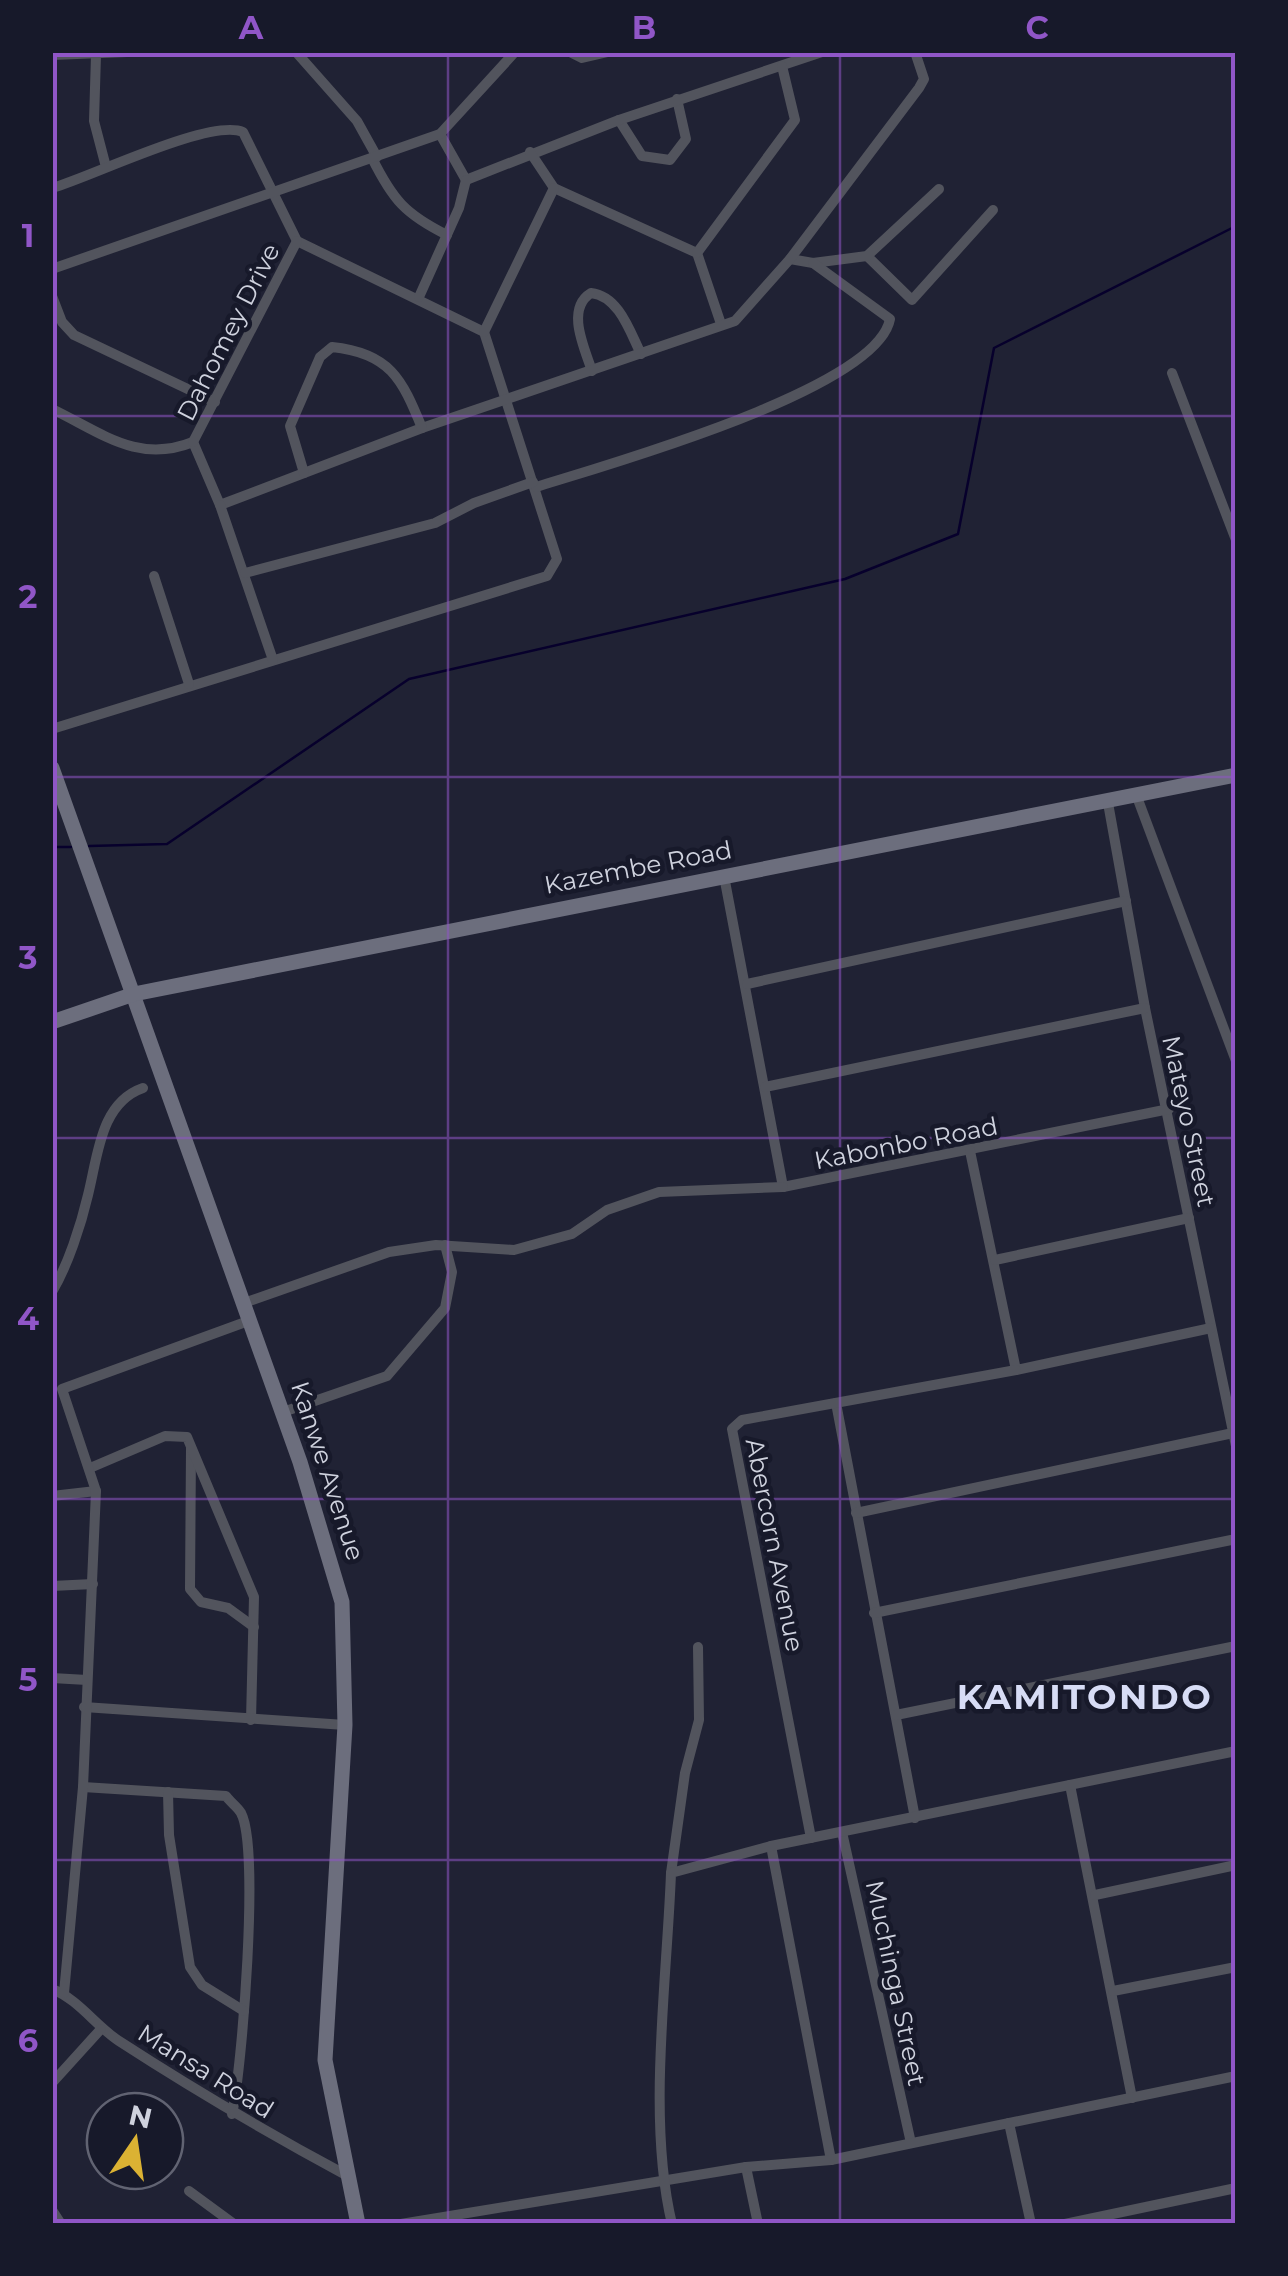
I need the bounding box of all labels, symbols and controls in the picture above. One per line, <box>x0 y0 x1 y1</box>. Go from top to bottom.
text: A <box>238 8 264 47</box>
text: B <box>632 8 656 47</box>
text: C <box>1025 8 1049 47</box>
text: 1 <box>22 216 34 255</box>
street label: Dahomey Drive <box>170 238 286 426</box>
text: 2 <box>19 577 37 616</box>
street label: Kazembe Road <box>542 834 734 900</box>
text: 3 <box>18 938 37 977</box>
street label: Mateyo Street <box>1156 1033 1222 1209</box>
street label: Kabonbo Road <box>812 1111 1000 1175</box>
text: 4 <box>17 1299 39 1338</box>
street label: Kanwe Avenue <box>285 1378 371 1564</box>
street label: Abercorn Avenue <box>740 1436 810 1654</box>
text: 5 <box>18 1660 38 1699</box>
district label: KAMITONDO <box>957 1675 1213 1718</box>
street label: Muchinga Street <box>860 1878 932 2088</box>
street label: Mansa Road <box>133 2017 279 2125</box>
text: 6 <box>18 2021 38 2060</box>
north arrow <box>85 2091 185 2191</box>
text: N <box>126 2098 155 2136</box>

